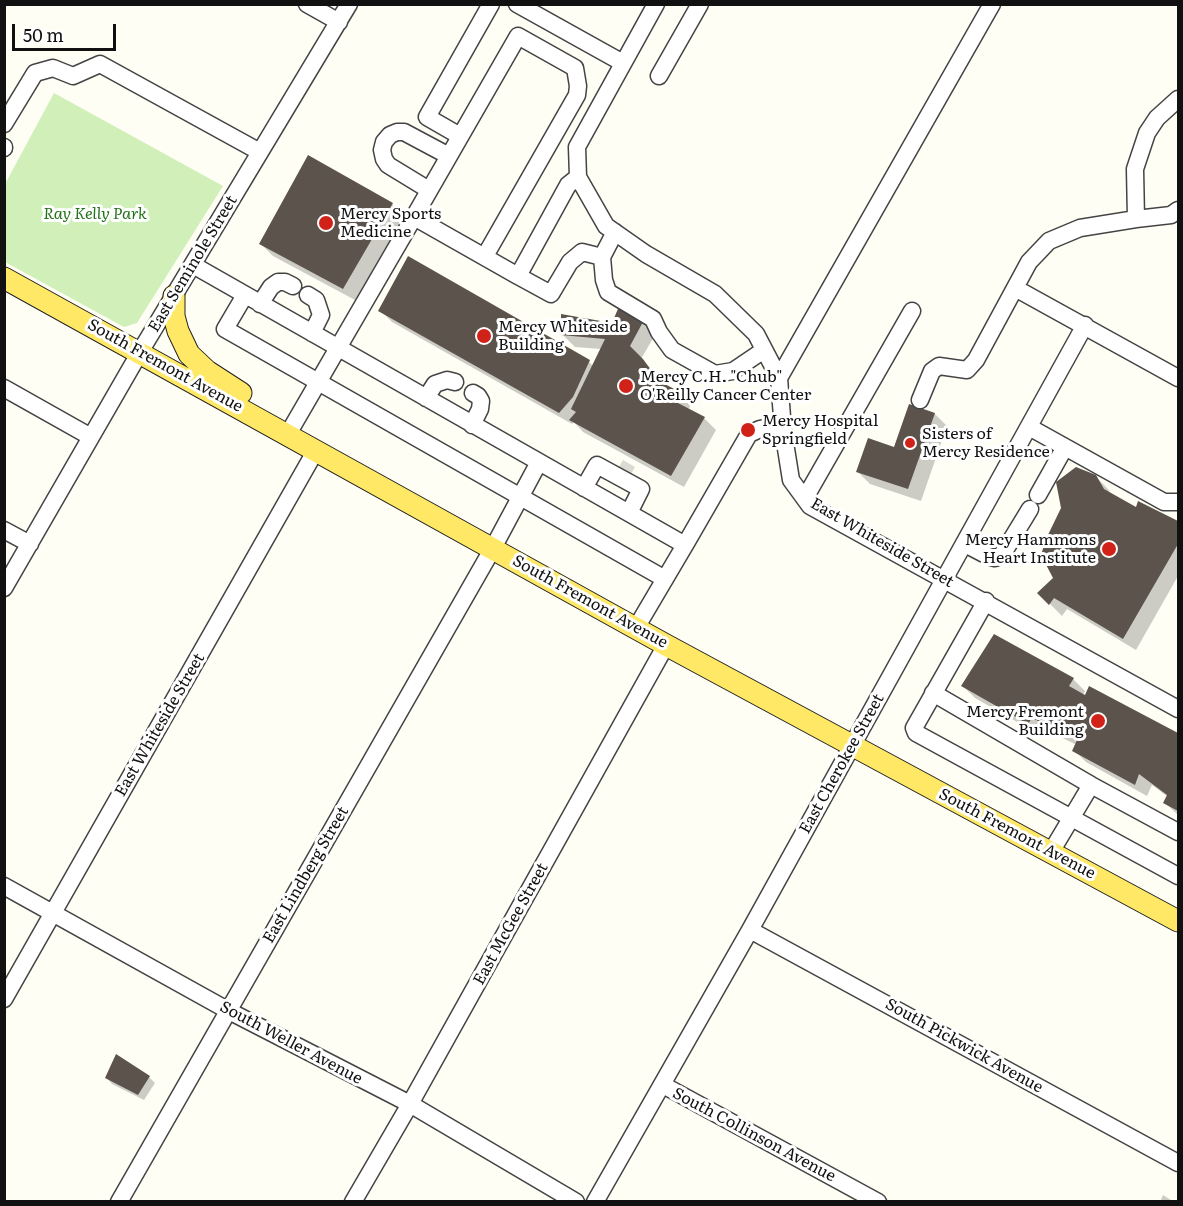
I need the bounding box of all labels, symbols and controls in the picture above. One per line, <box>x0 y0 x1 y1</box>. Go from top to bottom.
scale bar <box>15 12 118 50</box>
text: 50 m <box>23 21 64 48</box>
street label: East Seminole Street <box>145 192 241 336</box>
park label: Ray Kelly Park <box>43 204 147 224</box>
place label: Mercy Sports Medicine <box>340 204 441 242</box>
marker: Mercy Sports Medicine <box>317 214 335 232</box>
street label: South Fremont Avenue <box>84 315 246 417</box>
place label: Mercy Whiteside Building <box>498 317 628 355</box>
marker: Mercy Whiteside Building <box>475 327 493 345</box>
place label: Mercy C.H. "Chub" O'Reilly Cancer Center <box>640 367 811 405</box>
marker: Mercy C.H. "Chub" O'Reilly Cancer Center <box>617 377 635 395</box>
place label: Mercy Hospital Springfield <box>762 411 878 449</box>
marker: Mercy Hospital Springfield <box>739 421 757 439</box>
place label: Sisters of Mercy Residence <box>922 424 1050 462</box>
marker: Sisters of Mercy Residence <box>903 436 917 450</box>
street label: East Whiteside Street <box>807 494 957 592</box>
place label: Mercy Hammons Heart Institute <box>965 530 1096 568</box>
marker: Mercy Hammons Heart Institute <box>1100 540 1118 558</box>
street label: South Fremont Avenue <box>509 551 671 653</box>
street label: East Whiteside Street <box>111 650 209 800</box>
street label: East Cherokee Street <box>796 691 888 837</box>
place label: Mercy Fremont Building <box>966 702 1084 740</box>
marker: Mercy Fremont Building <box>1089 712 1107 730</box>
street label: South Fremont Avenue <box>935 785 1099 883</box>
street label: East Lindberg Street <box>259 803 353 947</box>
street label: East McGee Street <box>469 860 553 988</box>
street label: South Pickwick Avenue <box>882 995 1046 1097</box>
street label: South Weller Avenue <box>217 997 365 1089</box>
street label: South Collinson Avenue <box>669 1084 839 1186</box>

